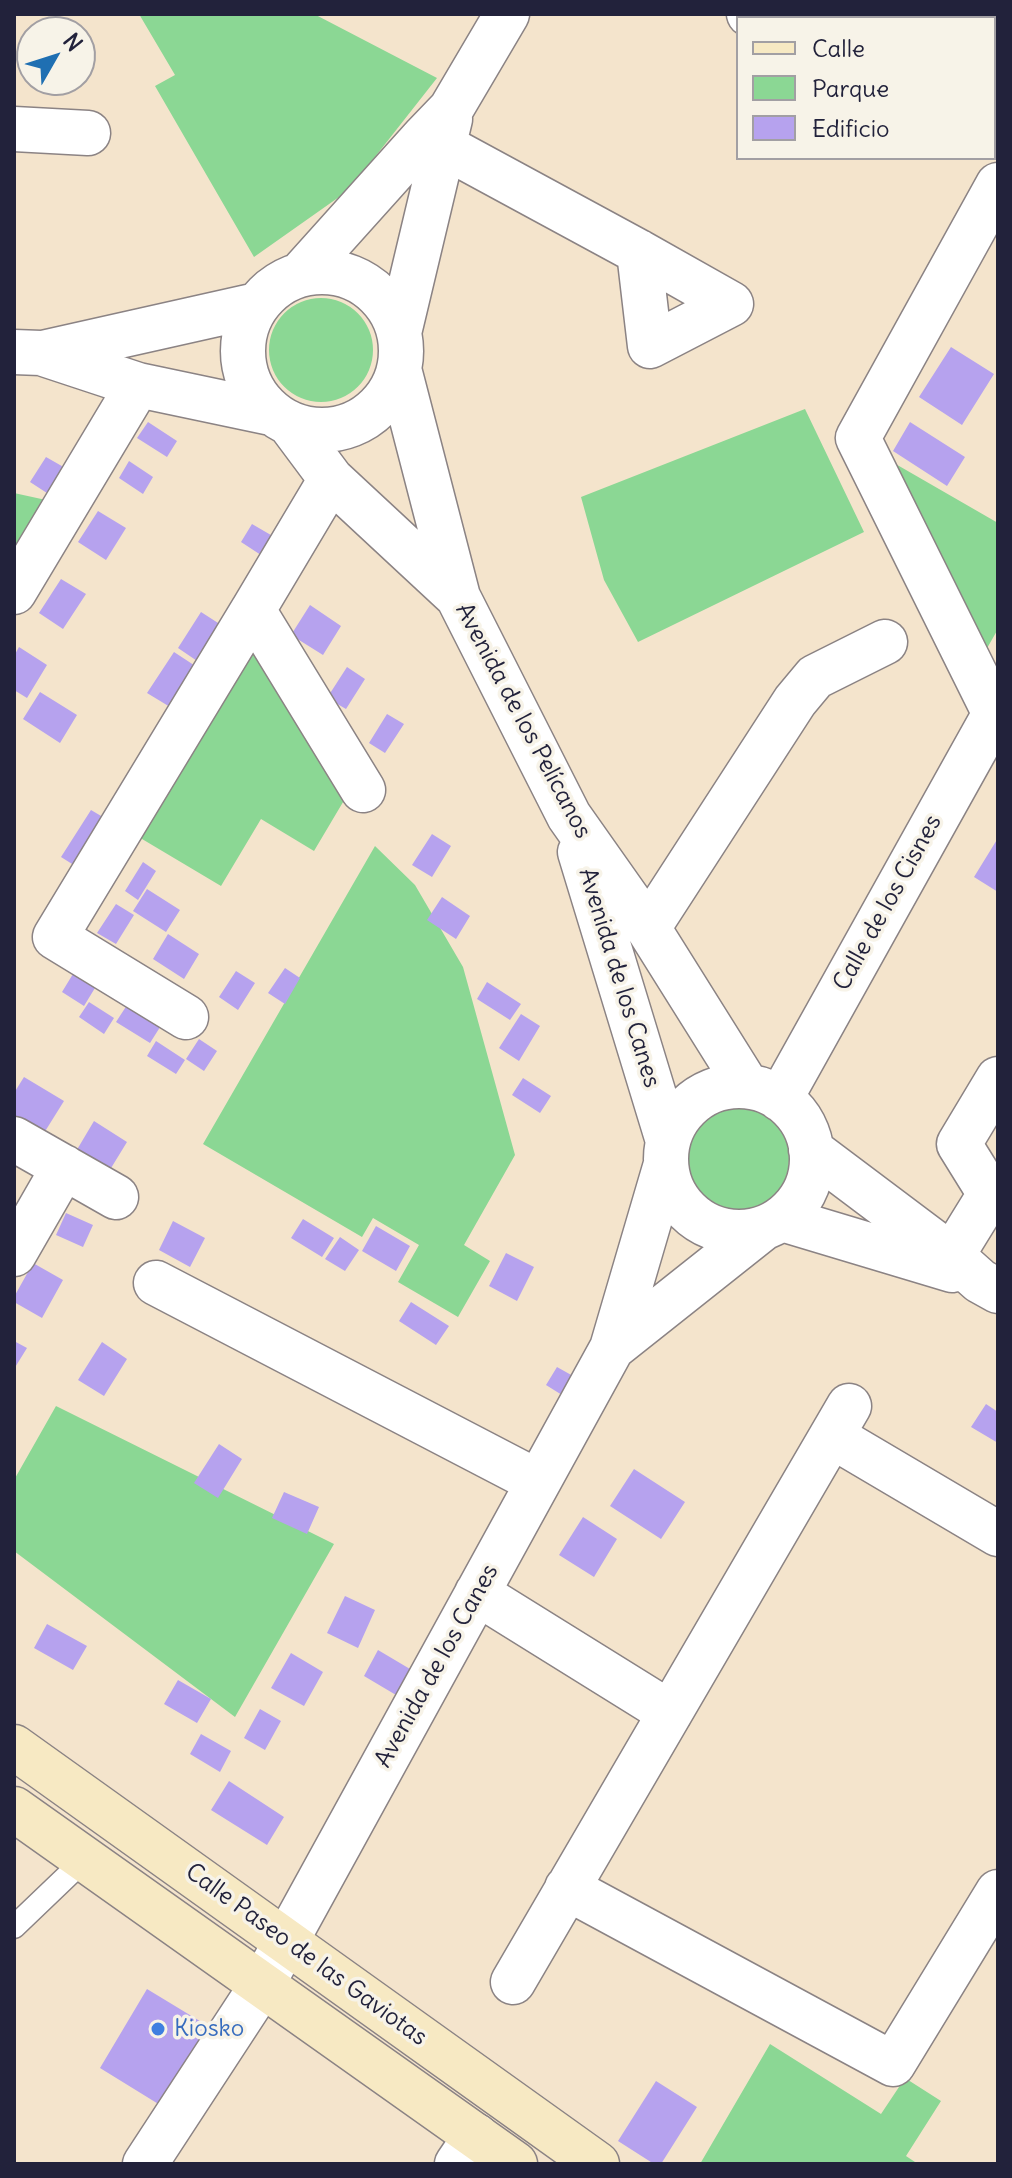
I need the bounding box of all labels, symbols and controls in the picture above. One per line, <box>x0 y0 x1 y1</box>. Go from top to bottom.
north arrow <box>16 16 96 96</box>
legend <box>736 16 996 160</box>
text: N <box>57 27 89 57</box>
text: Calle <box>812 33 865 63</box>
text: Parque <box>812 73 889 103</box>
text: Edificio <box>812 113 890 143</box>
street label: Avenida de los Pelícanos <box>449 599 597 843</box>
street label: Calle de los Cisnes <box>828 810 948 996</box>
street label: Avenida de los Canes <box>572 865 666 1091</box>
street label: Avenida de los Canes <box>369 1559 505 1773</box>
street label: Calle Paseo de las Gaviotas <box>180 1858 432 2052</box>
place label: Kiosko <box>174 2015 244 2043</box>
marker: Kiosko <box>149 2020 167 2038</box>

